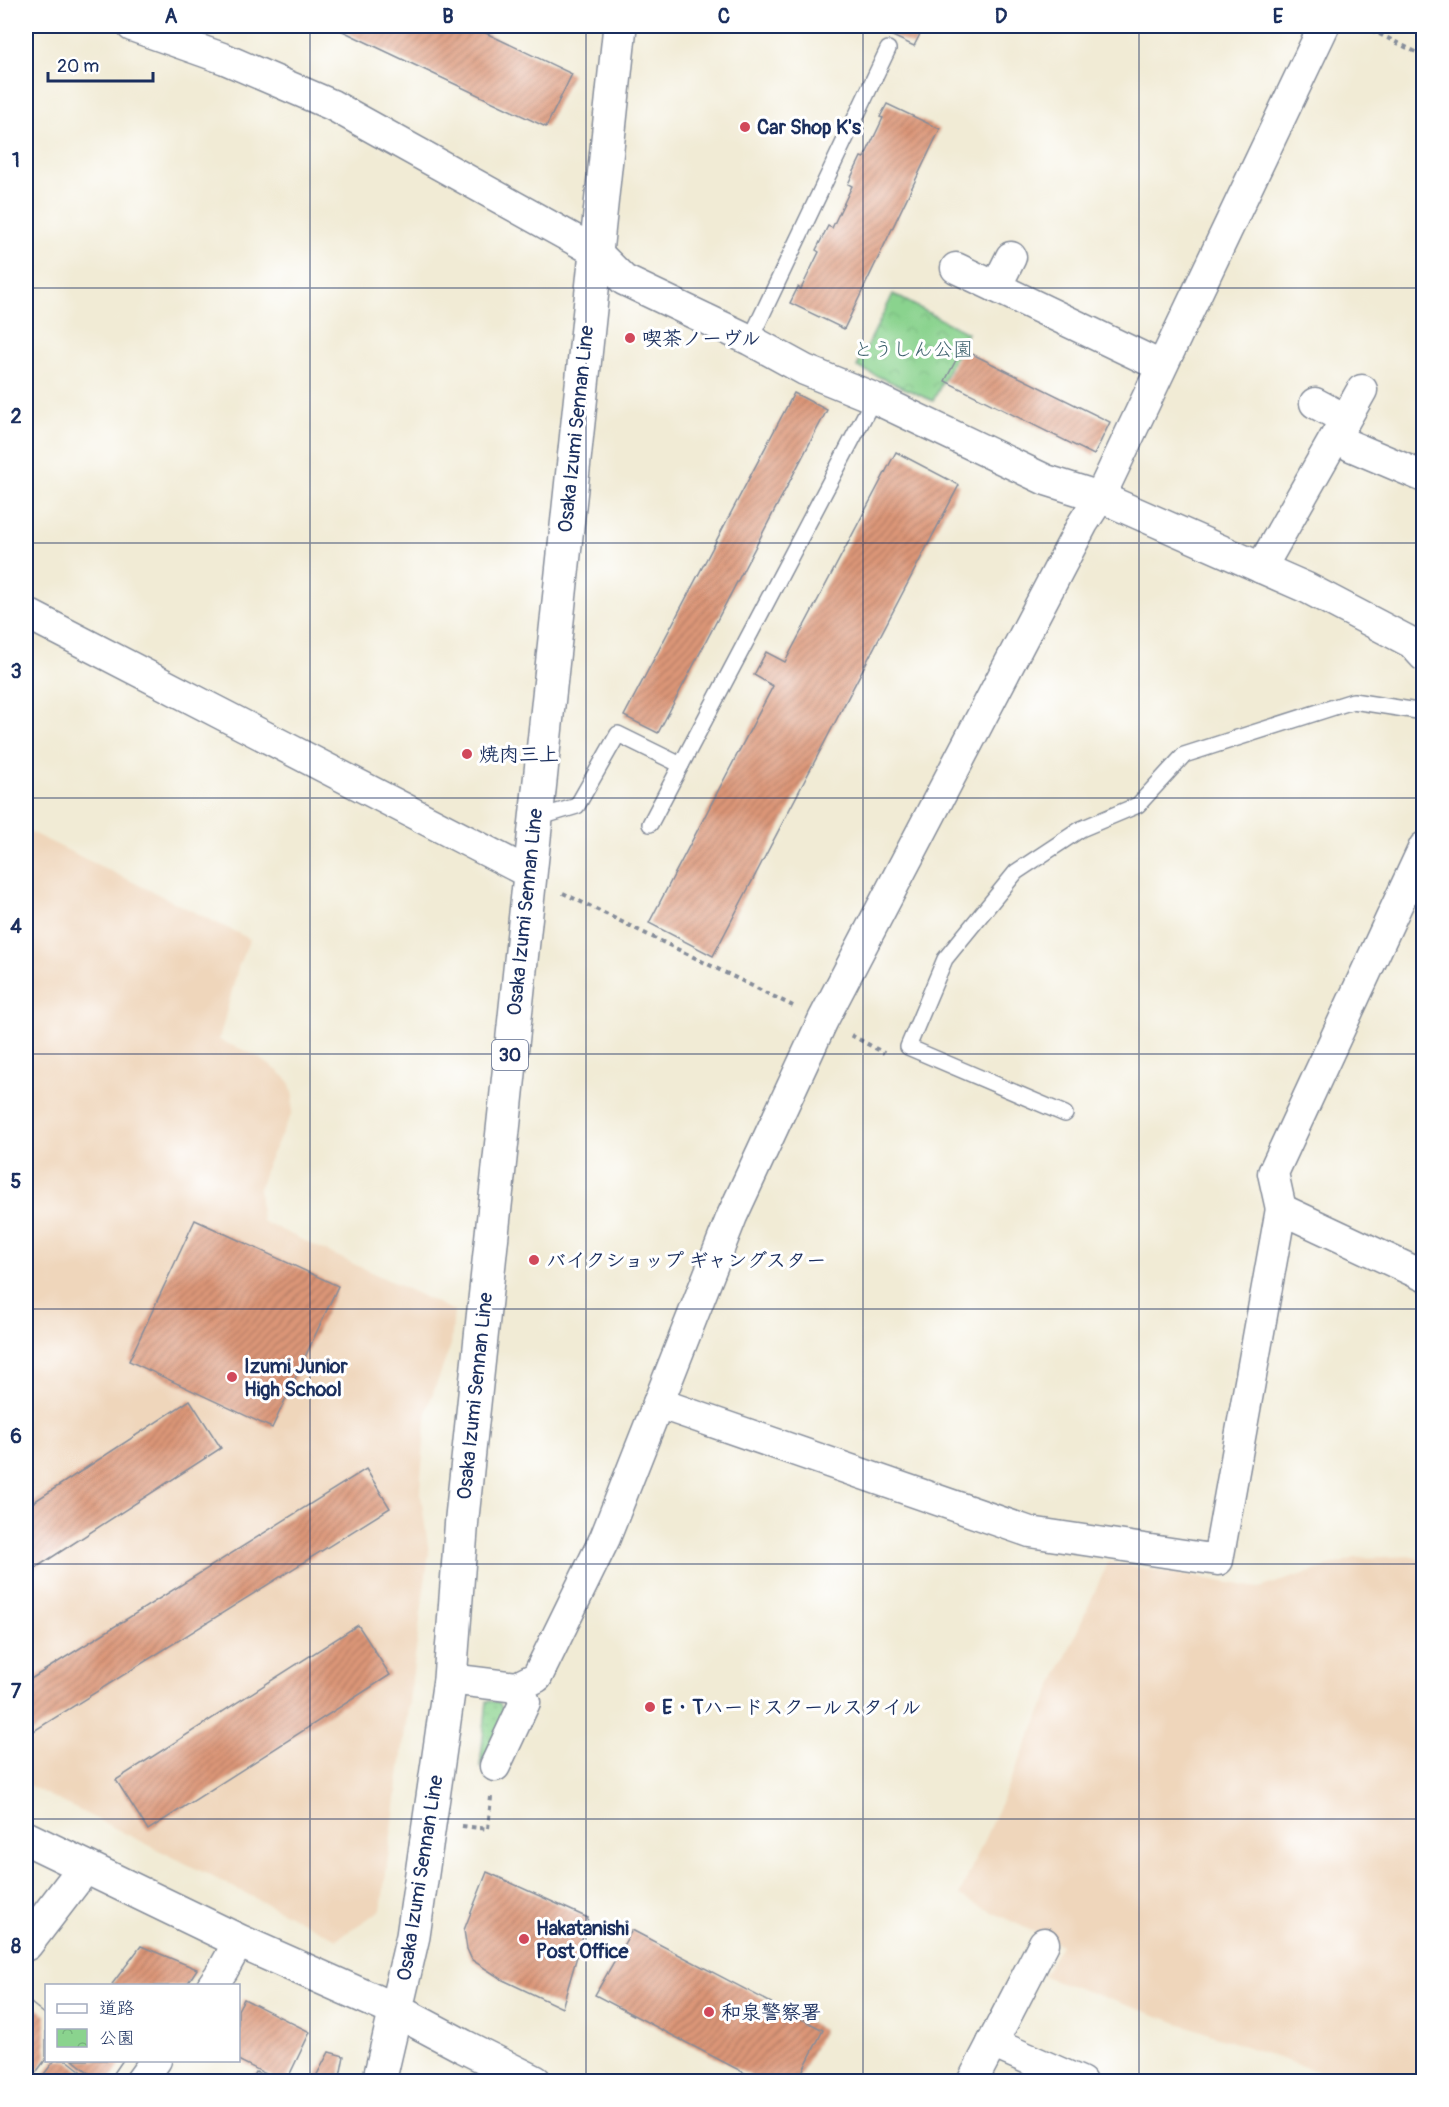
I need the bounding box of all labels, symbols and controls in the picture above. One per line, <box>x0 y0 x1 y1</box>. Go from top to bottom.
text: A <box>165 4 178 29</box>
text: B <box>442 4 454 29</box>
text: C <box>718 4 730 29</box>
text: D <box>995 4 1008 29</box>
text: E <box>1273 4 1284 29</box>
scale bar <box>48 45 153 83</box>
text: 20 m <box>57 55 99 78</box>
place label: Car Shop K's <box>757 115 861 140</box>
marker: Car Shop K's <box>738 120 752 134</box>
text: 1 <box>12 148 20 173</box>
street label: Osaka Izumi Sennan Line <box>553 324 599 534</box>
place label: 喫茶ノーヴル <box>642 326 761 351</box>
marker: 喫茶ノーヴル <box>623 331 637 345</box>
park label: とうしん公園 <box>853 337 973 362</box>
text: 2 <box>10 404 22 429</box>
text: 3 <box>10 659 22 684</box>
place label: 焼肉三上 <box>479 742 559 767</box>
marker: 焼肉三上 <box>460 747 474 761</box>
street label: Osaka Izumi Sennan Line <box>502 807 548 1017</box>
text: 4 <box>10 914 22 939</box>
road number: 30 <box>492 1040 528 1070</box>
text: 5 <box>11 1169 22 1194</box>
place label: バイクショップ ギャングスター <box>546 1248 826 1273</box>
marker: バイクショップ ギャングスター <box>527 1253 541 1267</box>
street label: Osaka Izumi Sennan Line <box>452 1291 498 1501</box>
place label: Izumi Junior High School <box>244 1354 348 1402</box>
marker: Izumi Junior High School <box>225 1370 239 1384</box>
text: 6 <box>10 1424 22 1449</box>
text: 7 <box>11 1679 22 1704</box>
place label: E・Tハードスクールスタイル <box>662 1695 922 1720</box>
marker: E・Tハードスクールスタイル <box>643 1700 657 1714</box>
street label: Osaka Izumi Sennan Line <box>391 1773 449 1983</box>
place label: Hakatanishi Post Office <box>536 1916 630 1964</box>
marker: Hakatanishi Post Office <box>517 1932 531 1946</box>
text: 8 <box>11 1934 21 1959</box>
legend <box>45 1984 240 2062</box>
text: 道路 <box>99 1997 135 2020</box>
place label: 和泉警察署 <box>721 2000 821 2025</box>
marker: 和泉警察署 <box>702 2005 716 2019</box>
text: 公園 <box>99 2027 135 2050</box>

